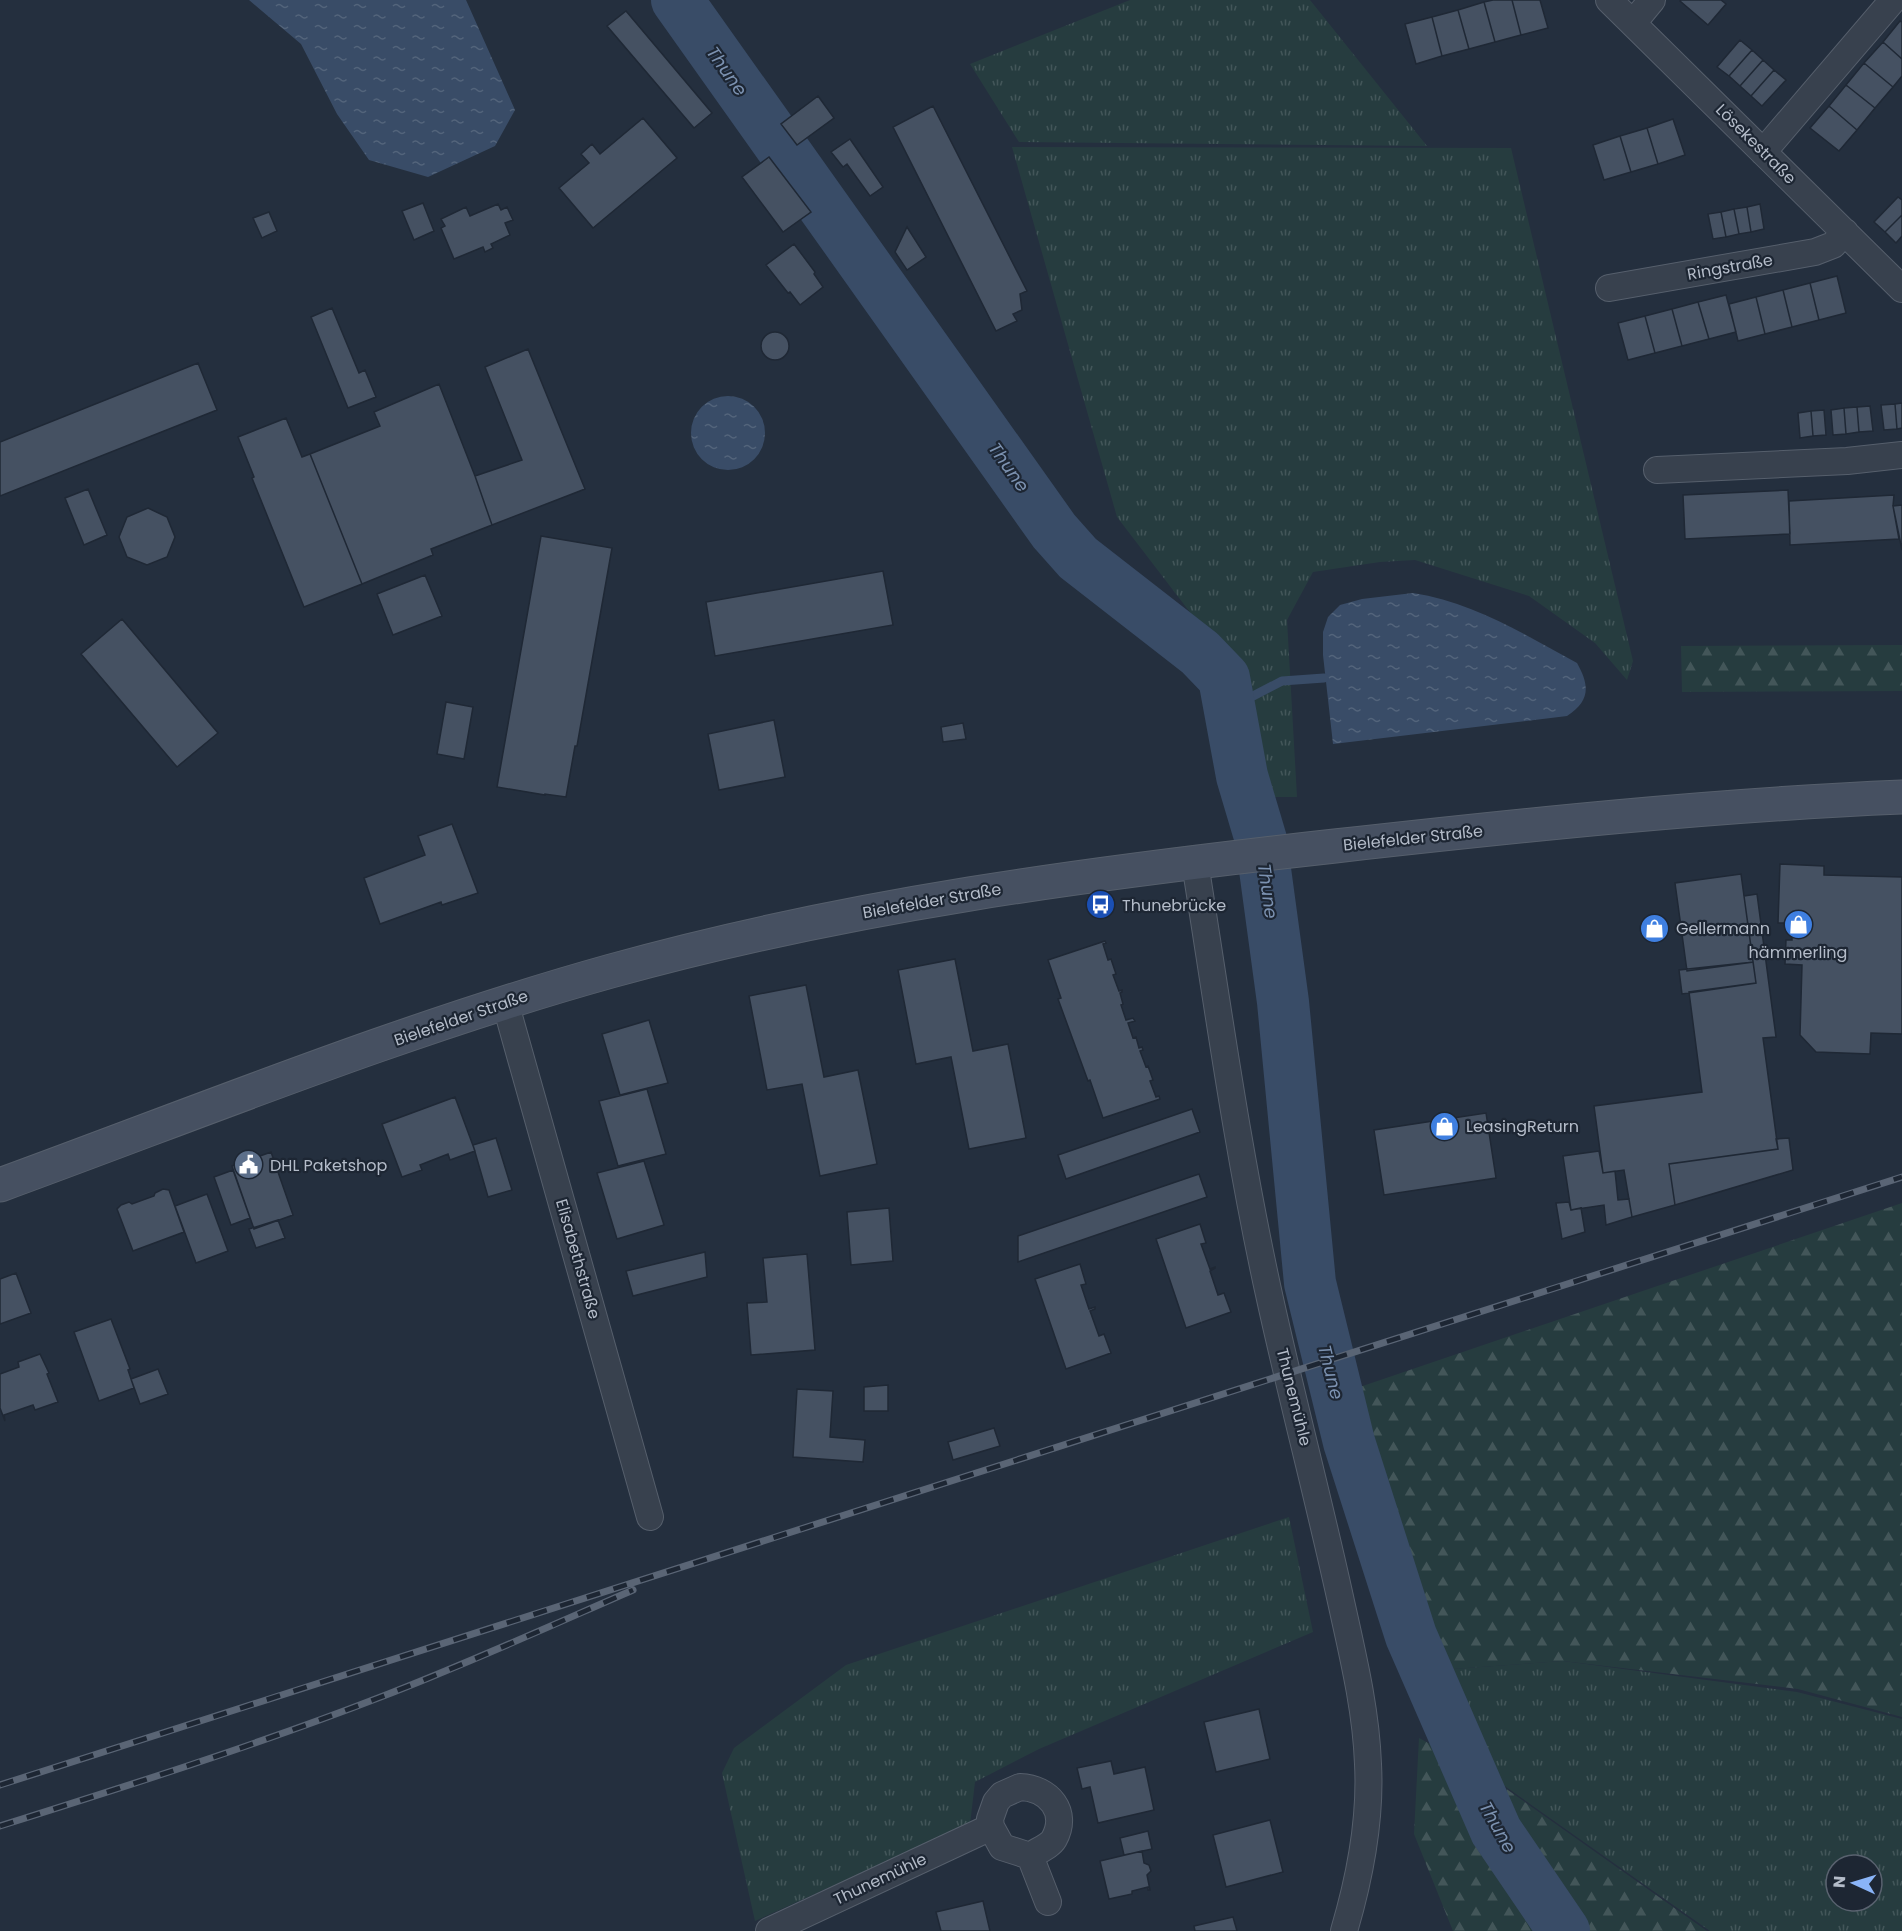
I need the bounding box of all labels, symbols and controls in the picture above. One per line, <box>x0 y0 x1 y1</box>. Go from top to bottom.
water label: Thune <box>701 41 753 101</box>
street label: Lösekestraße <box>1711 99 1801 189</box>
street label: Ringstraße <box>1685 248 1775 286</box>
water label: Thune <box>983 437 1035 497</box>
street label: Bielefelder Straße <box>1342 819 1484 857</box>
water label: Thune <box>1252 862 1284 920</box>
street label: Bielefelder Straße <box>861 877 1003 925</box>
bus stop icon: Thunebrücke <box>1085 889 1117 921</box>
place label: Thunebrücke <box>1122 894 1226 917</box>
shop icon: hämmerling <box>1782 908 1814 940</box>
shop icon: Gellermann <box>1639 912 1671 944</box>
place label: Gellermann <box>1676 917 1770 940</box>
place label: hämmerling <box>1749 941 1847 964</box>
street label: Bielefelder Straße <box>391 984 531 1052</box>
shop icon: LeasingReturn <box>1429 1110 1461 1142</box>
place label: LeasingReturn <box>1466 1115 1579 1138</box>
public building icon: DHL Paketshop <box>233 1149 265 1181</box>
place label: DHL Paketshop <box>270 1154 387 1177</box>
street label: Elisabethstraße <box>550 1196 606 1322</box>
water label: Thune <box>1312 1342 1350 1402</box>
street label: Thunemühle <box>1271 1346 1317 1448</box>
water label: Thune <box>1474 1797 1522 1857</box>
street label: Thunemühle <box>830 1847 930 1911</box>
north arrow <box>1824 1853 1884 1913</box>
text: N <box>1828 1875 1851 1889</box>

